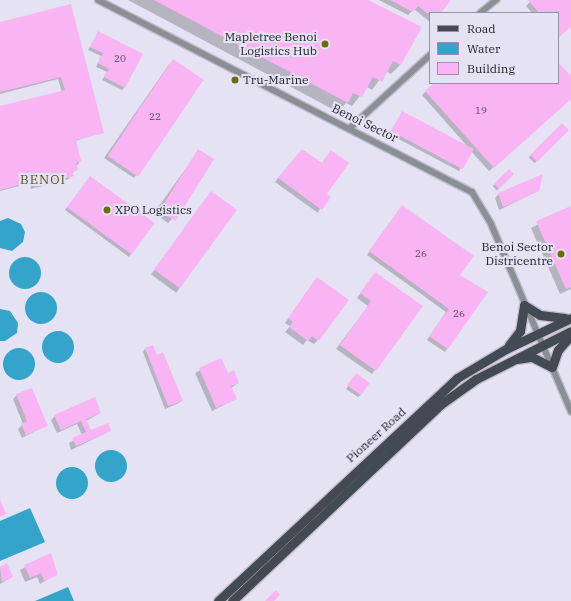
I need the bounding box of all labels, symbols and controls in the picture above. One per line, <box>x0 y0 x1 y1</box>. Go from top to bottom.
legend <box>429 12 559 84</box>
text: Road <box>467 21 496 36</box>
place label: Mapletree Benoi Logistics Hub <box>225 30 317 58</box>
marker: Mapletree Benoi Logistics Hub <box>320 39 330 49</box>
text: Water <box>467 41 500 56</box>
house number: 20 <box>114 53 126 65</box>
text: Building <box>467 61 515 76</box>
place label: Tru-Marine <box>243 73 309 87</box>
marker: Tru-Marine <box>230 75 240 85</box>
street label: Benoi Sector <box>330 101 400 145</box>
house number: 19 <box>475 105 487 117</box>
house number: 22 <box>149 111 161 123</box>
district label: BENOI <box>20 172 66 188</box>
place label: XPO Logistics <box>115 203 192 217</box>
marker: XPO Logistics <box>102 205 112 215</box>
place label: Benoi Sector Districentre <box>482 240 553 268</box>
house number: 26 <box>415 248 427 260</box>
marker: Benoi Sector Districentre <box>556 249 566 259</box>
house number: 26 <box>453 308 465 320</box>
street label: Pioneer Road <box>343 404 409 466</box>

